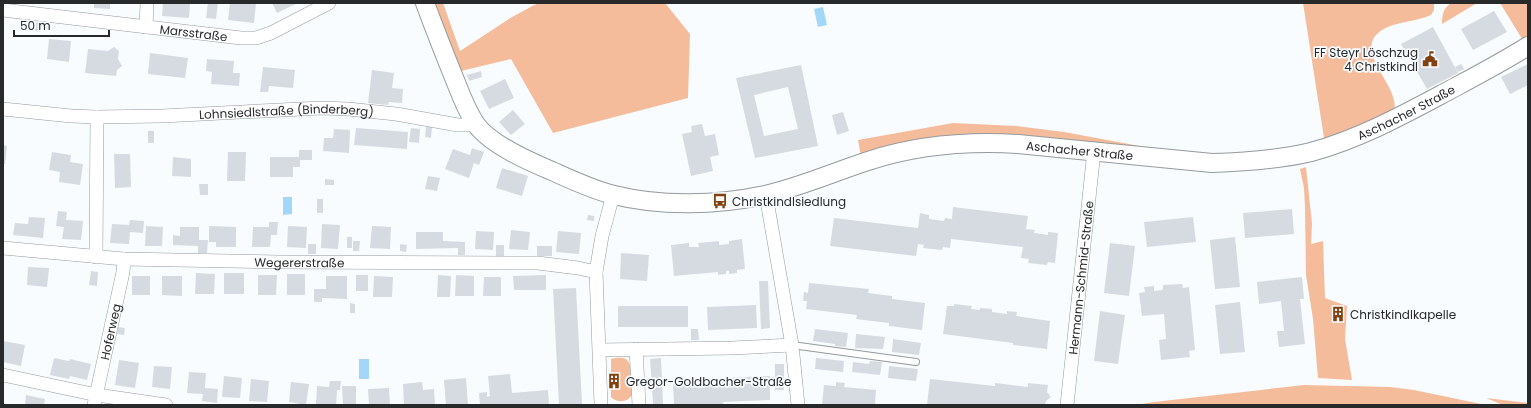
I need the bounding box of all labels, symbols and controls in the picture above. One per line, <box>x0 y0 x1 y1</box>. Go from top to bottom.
scale bar <box>14 12 109 38</box>
text: 50 m <box>20 17 51 34</box>
street label: Marsstraße <box>159 20 228 45</box>
place label: FF Steyr Löschzug 4 Christkindl <box>1314 44 1418 75</box>
public building icon: FF Steyr Löschzug 4 Christkindl <box>1421 50 1439 68</box>
street label: Aschacher Straße <box>1355 80 1458 144</box>
street label: Lohnsiedlstraße (Binderberg) <box>199 99 375 123</box>
street label: Aschacher Straße <box>1025 136 1134 164</box>
bus stop icon: Christkindlsiedlung <box>711 192 729 210</box>
place label: Christkindlsiedlung <box>732 193 846 210</box>
street label: Hermann-Schmid-Straße <box>1064 200 1097 355</box>
street label: Wegererstraße <box>254 253 345 271</box>
street label: Hoferweg <box>96 302 124 362</box>
building icon: Christkindlkapelle <box>1329 305 1347 323</box>
place label: Christkindlkapelle <box>1350 306 1456 323</box>
building icon: Gregor-Goldbacher-Straße <box>605 372 623 390</box>
place label: Gregor-Goldbacher-Straße <box>626 373 792 390</box>

